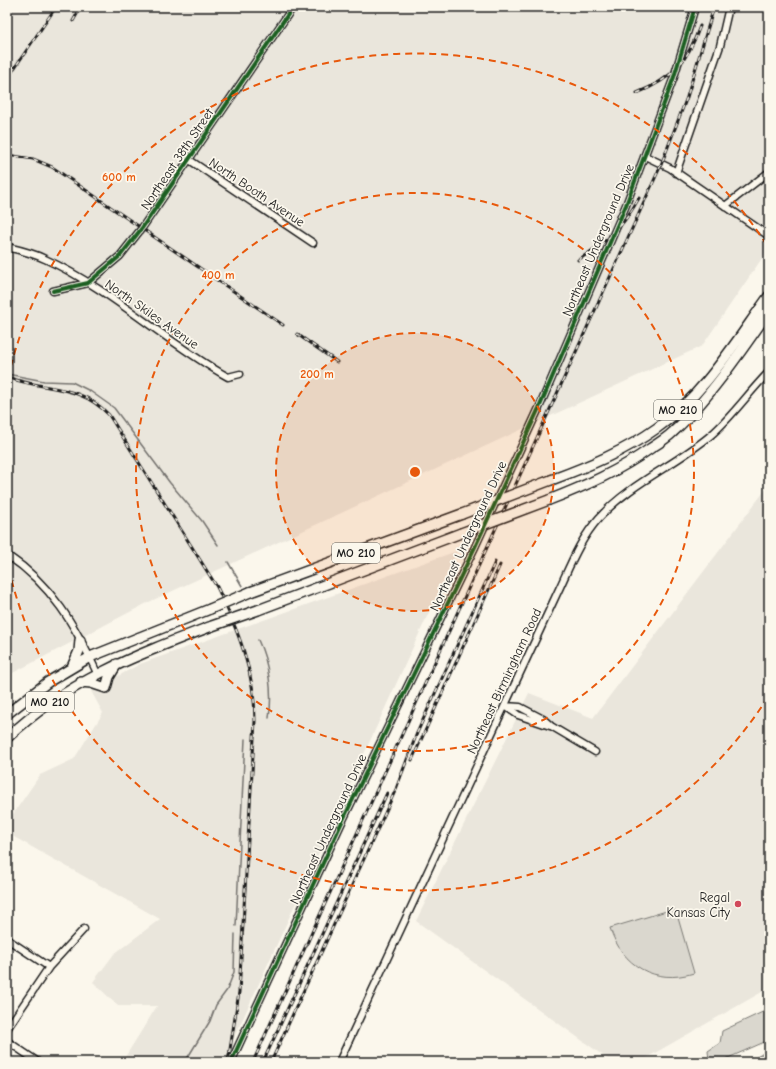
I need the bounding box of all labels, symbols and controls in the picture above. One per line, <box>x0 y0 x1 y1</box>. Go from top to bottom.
street label: Northeast 38th Street <box>138 104 217 212</box>
street label: North Booth Avenue <box>206 154 308 230</box>
street label: Northeast Underground Drive <box>559 161 637 318</box>
text: 600 m <box>102 170 136 184</box>
text: 400 m <box>201 268 235 282</box>
street label: North Skiles Avenue <box>102 276 202 352</box>
text: 200 m <box>300 367 334 381</box>
road number: MO 210 <box>654 400 702 420</box>
street label: Northeast Underground Drive <box>427 458 510 614</box>
centre of rings <box>408 465 422 479</box>
road number: MO 210 <box>332 543 380 563</box>
street label: Northeast Birmingham Road <box>464 606 544 756</box>
road number: MO 210 <box>26 692 74 712</box>
street label: Northeast Underground Drive <box>287 751 370 907</box>
place label: Regal Kansas City <box>667 890 730 920</box>
marker: Regal Kansas City <box>733 899 743 909</box>

